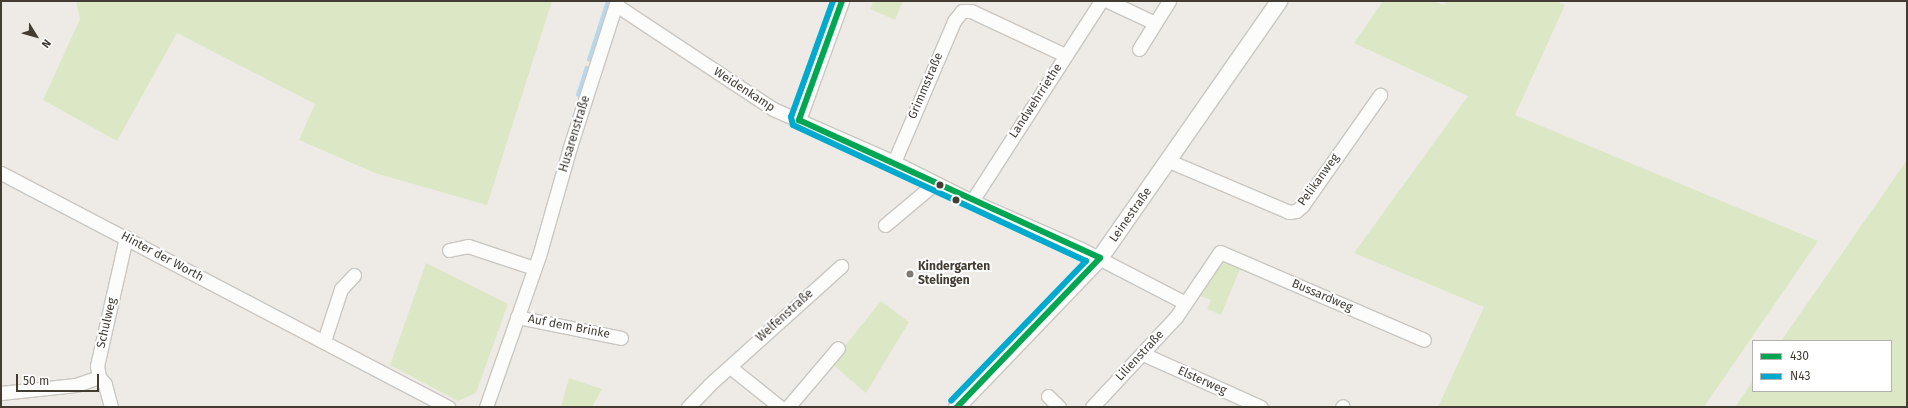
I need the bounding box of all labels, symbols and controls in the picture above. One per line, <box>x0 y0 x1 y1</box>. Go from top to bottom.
north arrow <box>16 16 56 56</box>
text: N <box>39 37 53 50</box>
street label: Grimmstraße <box>906 51 946 121</box>
street label: Landwehrriethe <box>1007 61 1065 141</box>
street label: Weidenkamp <box>711 65 777 115</box>
street label: Husarenstraße <box>557 94 593 174</box>
street label: Pelikanweg <box>1295 151 1343 209</box>
unlabelled marker <box>935 180 945 190</box>
street label: Leinestraße <box>1107 185 1155 245</box>
unlabelled marker <box>951 195 961 205</box>
street label: Hinter der Worth <box>118 229 206 285</box>
place label: Kindergarten Stelingen <box>918 260 990 288</box>
marker: Kindergarten Stelingen <box>905 269 915 279</box>
street label: Bussardweg <box>1289 277 1355 315</box>
street label: Welfenstraße <box>754 287 816 345</box>
street label: Schulweg <box>94 296 120 350</box>
street label: Auf dem Brinke <box>527 312 611 342</box>
street label: Lilienstraße <box>1113 328 1167 384</box>
legend <box>1752 340 1892 392</box>
text: 430 <box>1790 349 1809 363</box>
street label: Elsterweg <box>1175 364 1229 398</box>
scale bar <box>18 366 101 392</box>
text: N43 <box>1790 369 1810 383</box>
text: 50 m <box>23 374 49 388</box>

